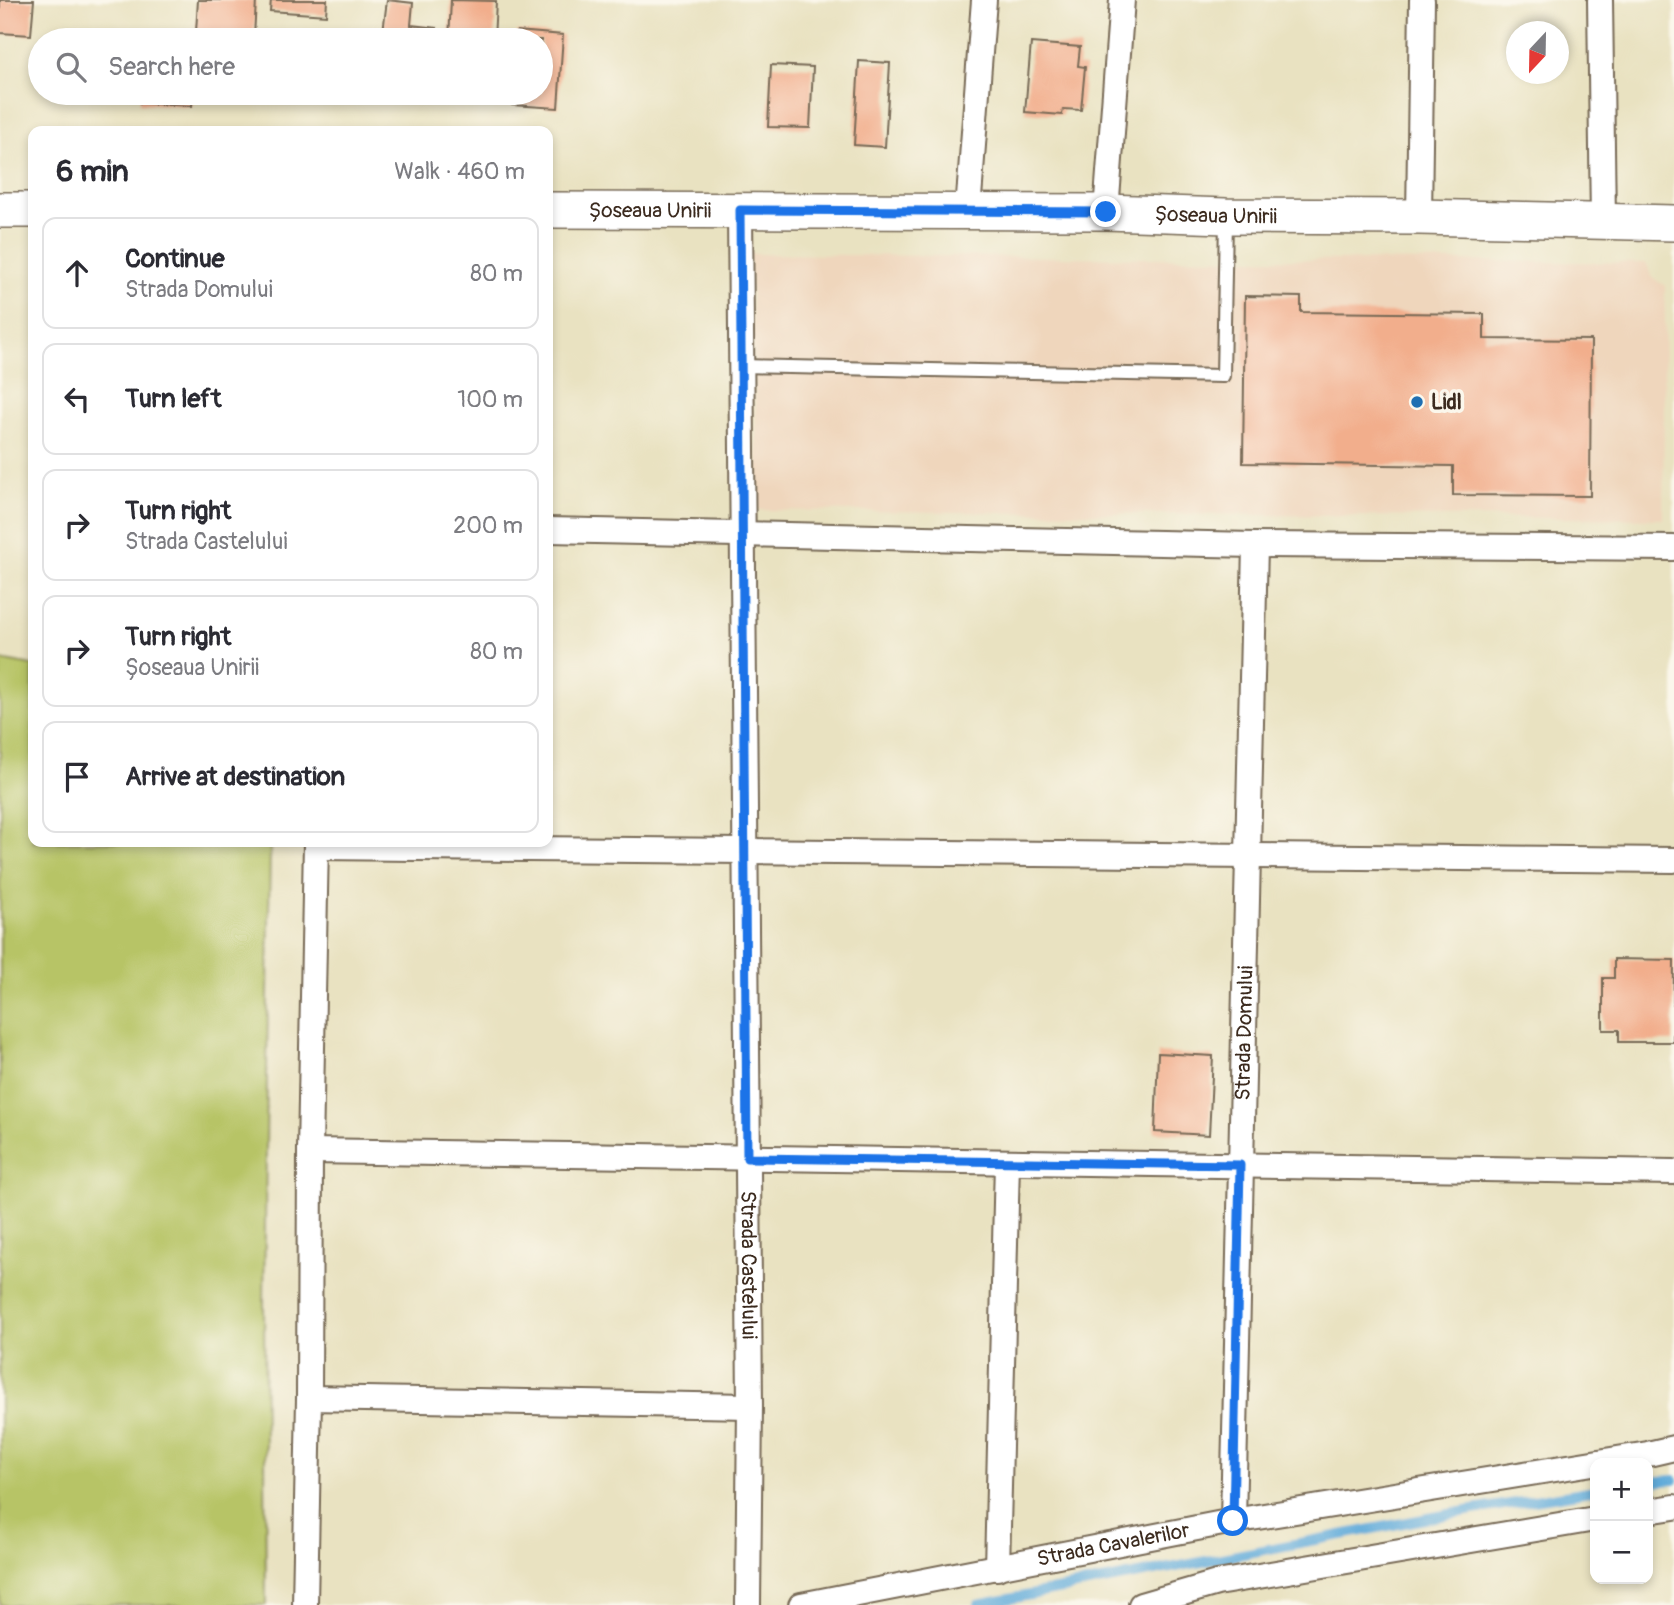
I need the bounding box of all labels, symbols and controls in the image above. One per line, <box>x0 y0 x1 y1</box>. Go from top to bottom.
north arrow <box>1506 21 1569 84</box>
search box <box>28 28 553 105</box>
icon: search <box>52 48 90 86</box>
text: Search here <box>108 51 235 83</box>
text: 6 min <box>56 153 129 190</box>
text: Walk · 460 m <box>394 157 525 186</box>
route end <box>1090 196 1121 227</box>
street label: Șoseaua Unirii <box>589 197 712 224</box>
street label: Șoseaua Unirii <box>1154 200 1277 230</box>
text: Continue <box>125 243 225 275</box>
icon: ahead <box>58 254 96 292</box>
text: 80 m <box>470 259 523 288</box>
text: Strada Domului <box>125 275 273 304</box>
icon: left <box>58 380 96 418</box>
text: Turn left <box>125 383 221 415</box>
text: 100 m <box>457 385 523 414</box>
place label: Lidl <box>1431 389 1462 416</box>
marker: Lidl <box>1409 394 1425 410</box>
text: Turn right <box>125 495 231 527</box>
icon: right <box>58 506 96 544</box>
text: 200 m <box>453 511 523 540</box>
text: Strada Castelului <box>125 527 288 556</box>
text: Turn right <box>125 621 231 653</box>
icon: right <box>58 632 96 670</box>
text: 80 m <box>470 637 523 666</box>
text: Șoseaua Unirii <box>125 653 259 682</box>
icon: arrive <box>58 758 96 796</box>
text: Arrive at destination <box>125 761 345 793</box>
street label: Strada Domului <box>1229 965 1259 1101</box>
street label: Strada Castelului <box>735 1191 763 1340</box>
map controls <box>1590 1458 1653 1584</box>
button: + <box>1590 1458 1653 1521</box>
route start <box>1217 1505 1248 1536</box>
street label: Strada Cavalerilor <box>1035 1516 1192 1572</box>
button: − <box>1590 1521 1653 1584</box>

